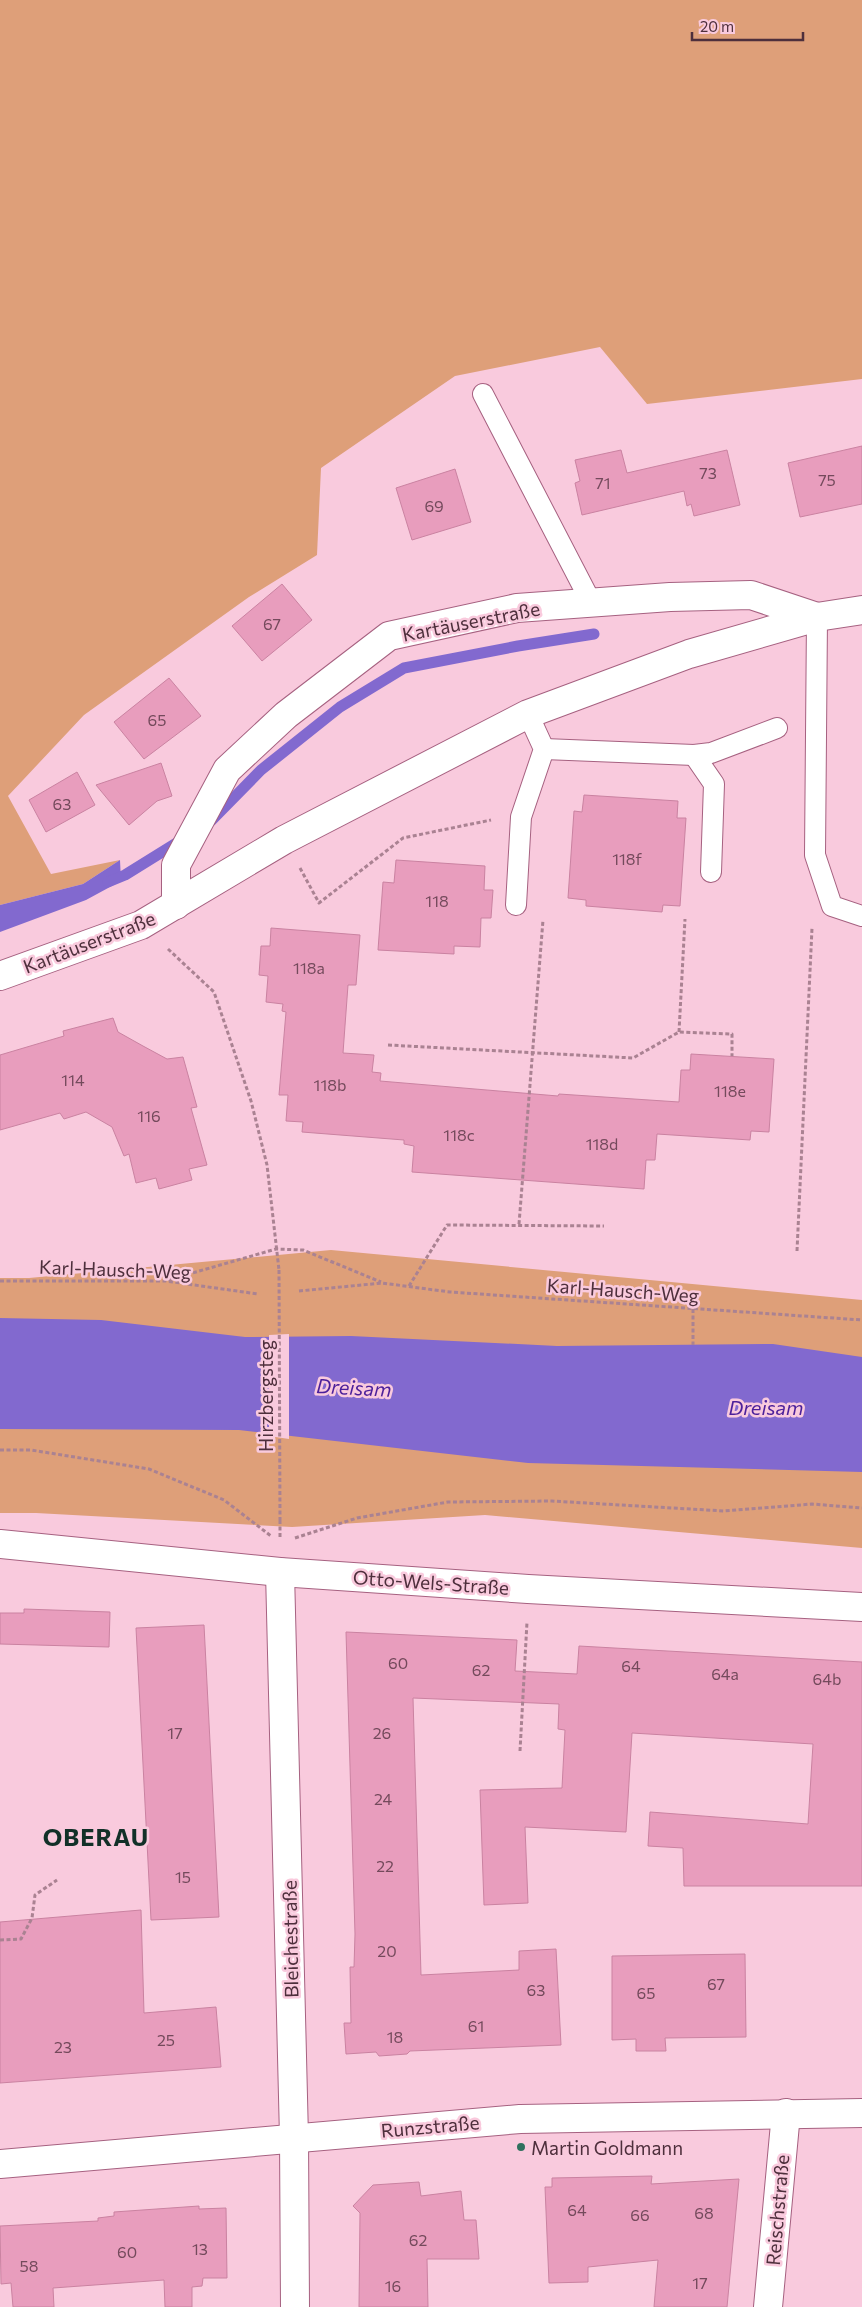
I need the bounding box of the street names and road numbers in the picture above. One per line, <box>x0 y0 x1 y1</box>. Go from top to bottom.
street label: Kartäuserstraße <box>400 596 542 646</box>
street label: Kartäuserstraße <box>20 906 158 978</box>
street label: Karl-Hausch-Weg <box>39 1255 191 1283</box>
street label: Karl-Hausch-Weg <box>546 1273 700 1307</box>
street label: Hirzbergsteg <box>254 1340 277 1452</box>
street label: Otto-Wels-Straße <box>352 1565 510 1599</box>
street label: Bleichestraße <box>277 1880 303 1998</box>
street label: Runzstraße <box>380 2110 480 2142</box>
street label: Reischstraße <box>761 2154 793 2266</box>

